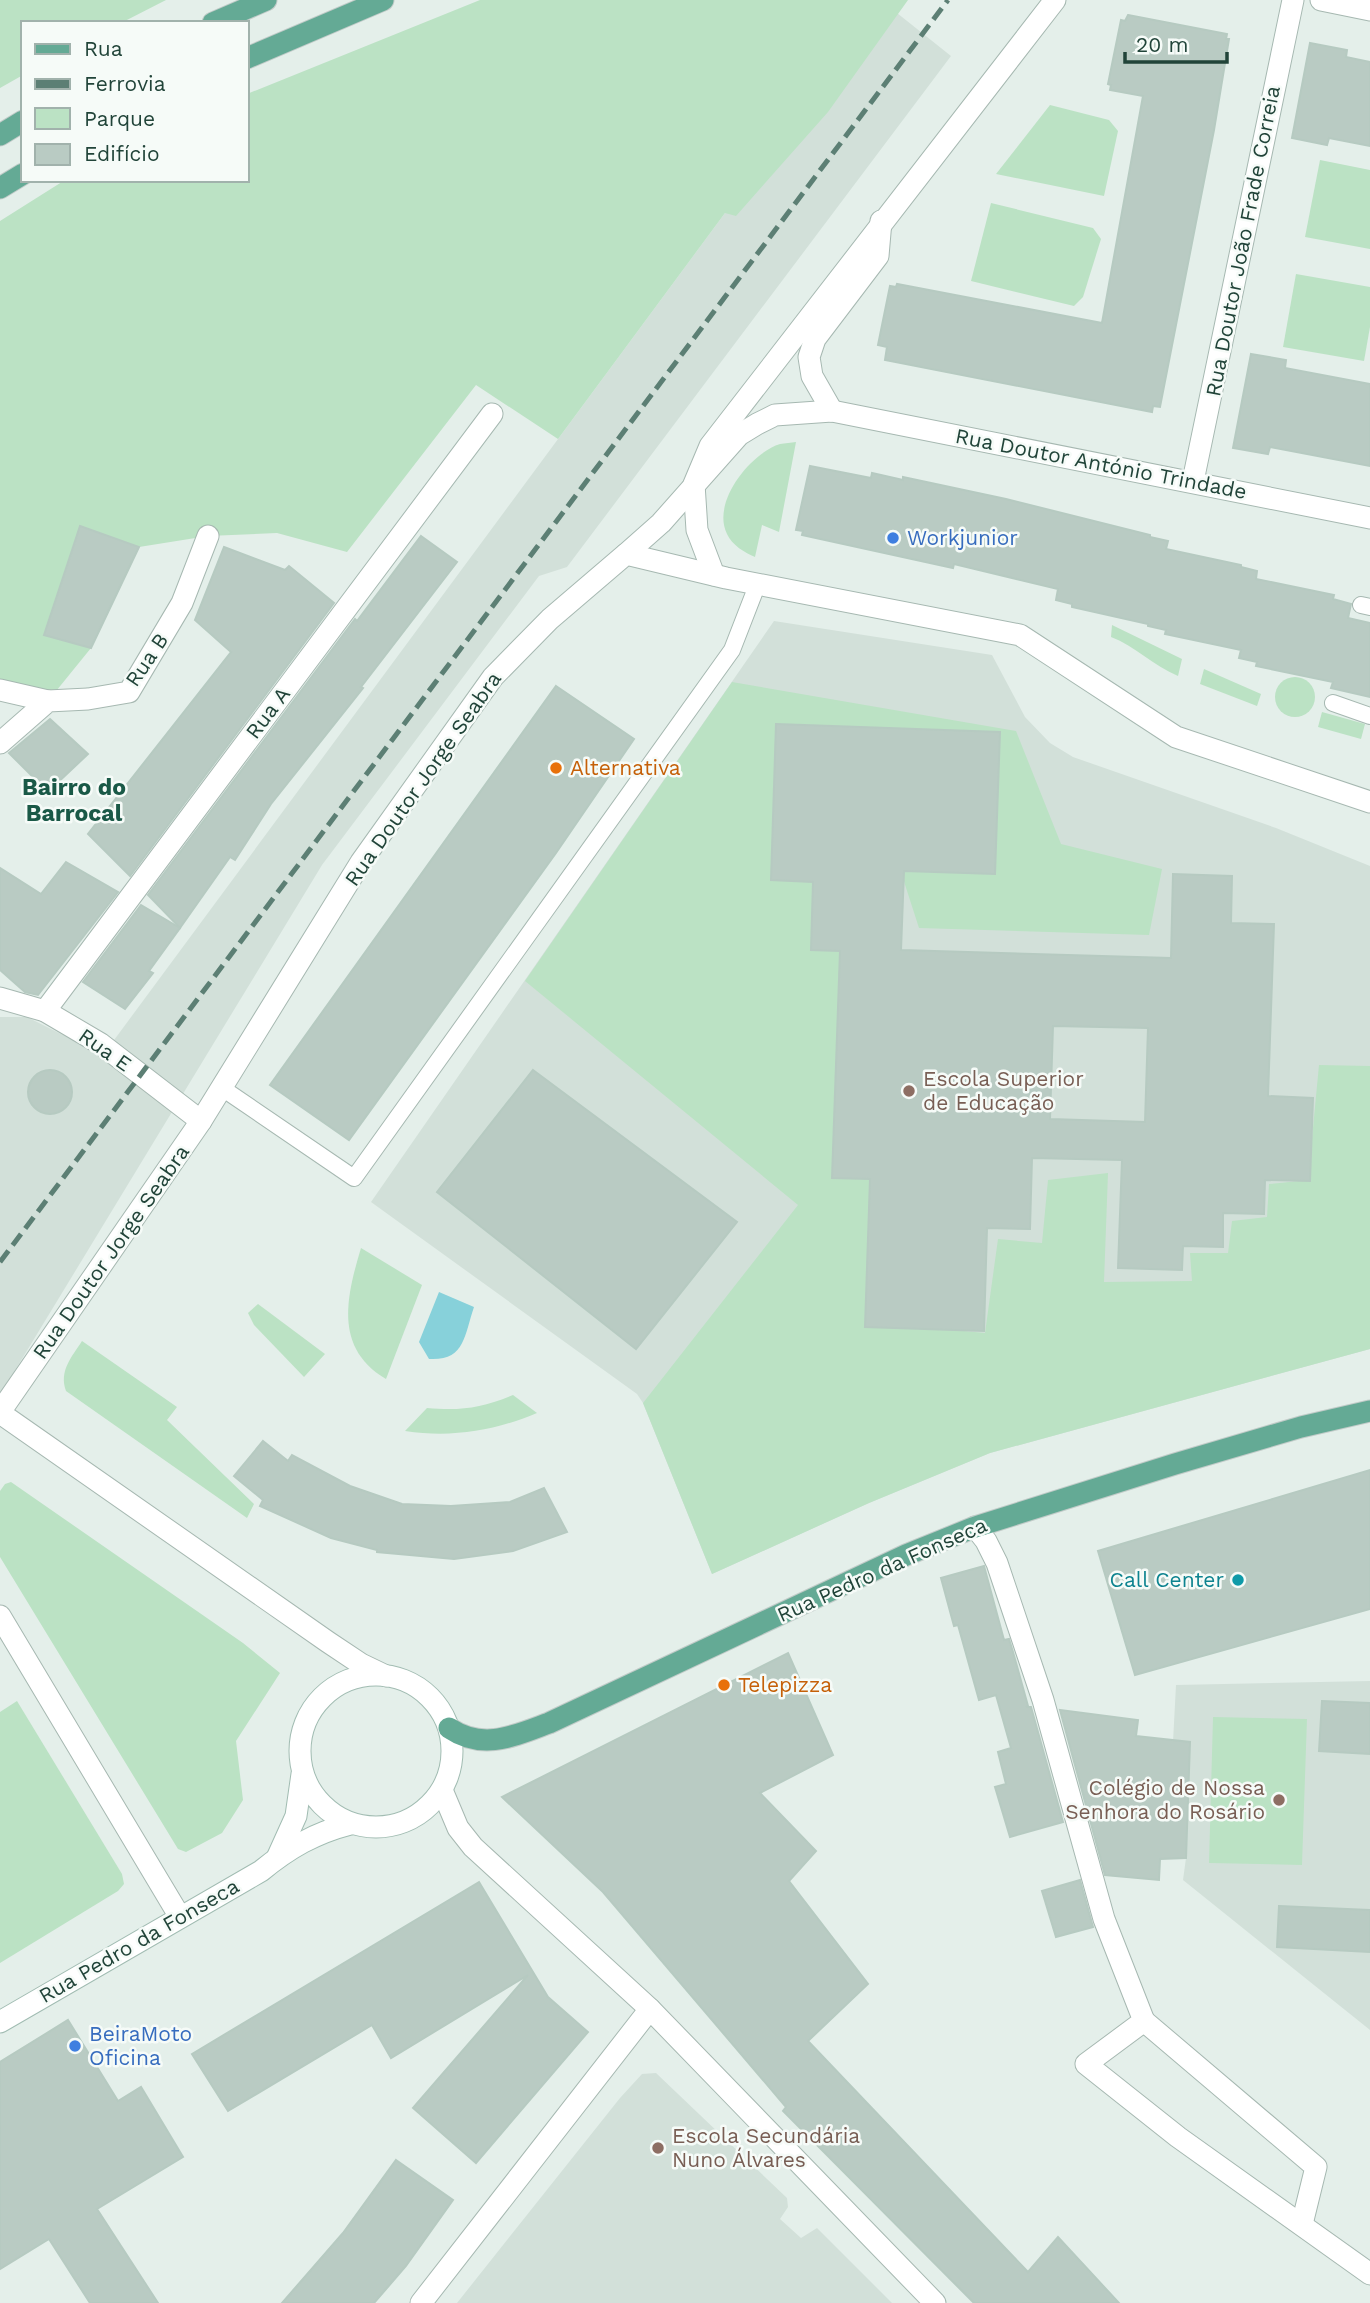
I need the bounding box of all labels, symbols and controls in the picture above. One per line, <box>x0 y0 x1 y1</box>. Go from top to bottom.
legend <box>21 21 248 182</box>
scale bar <box>1125 21 1226 65</box>
text: 20 m <box>1136 32 1188 57</box>
text: Rua <box>84 36 123 61</box>
text: Ferrovia <box>84 71 166 96</box>
street label: Rua Doutor João Frade Correia <box>1200 83 1285 398</box>
text: Parque <box>84 106 155 131</box>
text: Edifício <box>84 141 160 166</box>
street label: Rua Doutor António Trindade <box>953 423 1249 504</box>
place label: Workjunior <box>907 525 1018 550</box>
marker: Workjunior <box>885 530 901 546</box>
street label: Rua B <box>120 628 173 691</box>
street label: Rua Doutor Jorge Seabra <box>339 667 506 891</box>
street label: Rua A <box>240 682 295 743</box>
place label: Alternativa <box>570 755 681 780</box>
marker: Alternativa <box>548 760 564 776</box>
district label: Bairro do Barrocal <box>22 774 126 827</box>
street label: Rua E <box>74 1023 136 1077</box>
place label: Escola Superior de Educação <box>923 1066 1084 1115</box>
marker: Escola Superior de Educação <box>901 1083 917 1099</box>
street label: Rua Doutor Jorge Seabra <box>27 1140 194 1364</box>
street label: Rua Pedro da Fonseca <box>773 1512 991 1627</box>
place label: Call Center <box>1110 1567 1224 1592</box>
marker: Call Center <box>1230 1572 1246 1588</box>
place label: Telepizza <box>738 1672 832 1697</box>
marker: Telepizza <box>716 1677 732 1693</box>
place label: Colégio de Nossa Senhora do Rosário <box>1065 1775 1265 1824</box>
marker: Colégio de Nossa Senhora do Rosário <box>1271 1792 1287 1808</box>
street label: Rua Pedro da Fonseca <box>34 1873 243 2008</box>
place label: BeiraMoto Oficina <box>89 2021 192 2070</box>
marker: BeiraMoto Oficina <box>67 2038 83 2054</box>
place label: Escola Secundária Nuno Álvares <box>672 2123 860 2172</box>
marker: Escola Secundária Nuno Álvares <box>650 2140 666 2156</box>

